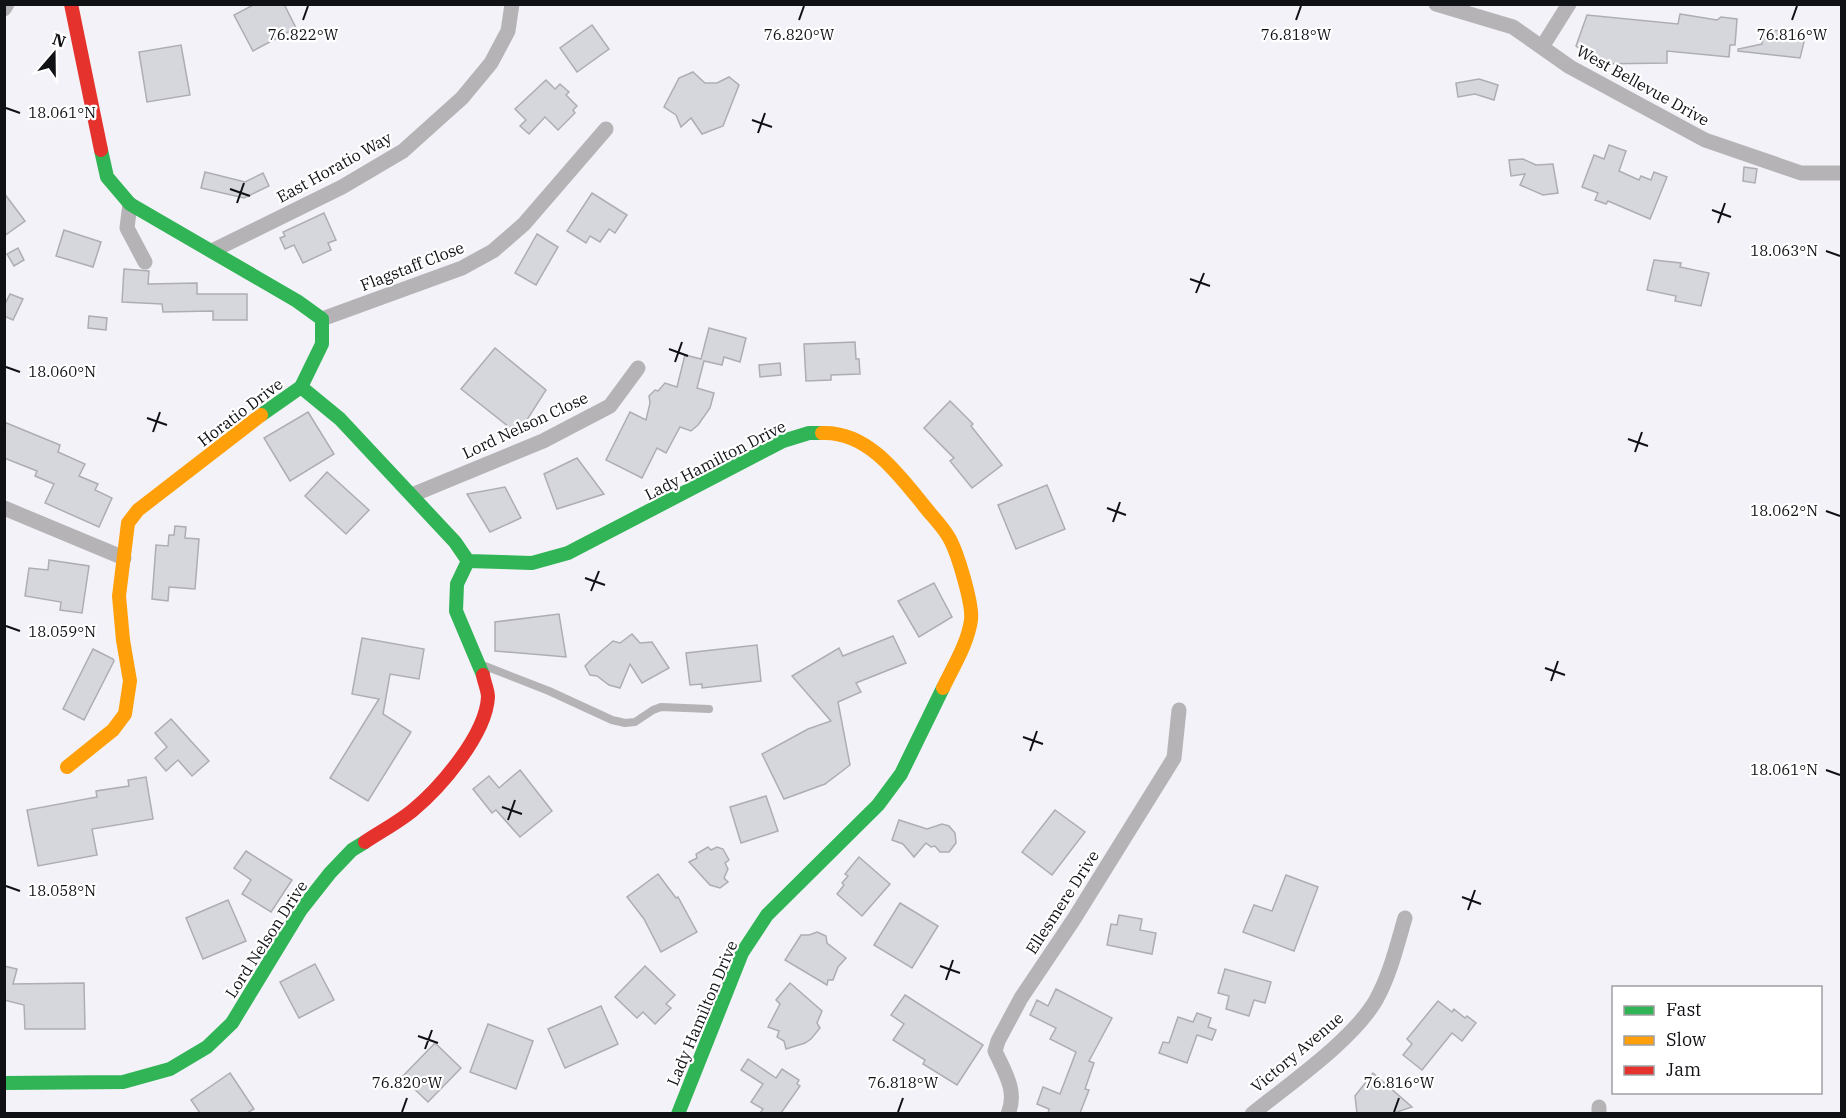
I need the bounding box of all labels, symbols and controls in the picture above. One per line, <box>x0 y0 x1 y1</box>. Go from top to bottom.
north arrow <box>24 24 84 84</box>
text: 76.822°W <box>268 25 339 44</box>
text: 76.820°W <box>764 25 835 44</box>
text: 76.818°W <box>1261 25 1332 44</box>
text: 76.816°W <box>1757 25 1828 44</box>
text: N <box>50 28 68 51</box>
street label: West Bellevue Drive <box>1573 40 1713 130</box>
text: 18.061°N <box>28 103 96 122</box>
street label: East Horatio Way <box>273 127 395 207</box>
street label: Flagstaff Close <box>357 237 467 295</box>
text: 18.063°N <box>1750 241 1818 260</box>
text: 18.060°N <box>28 362 96 381</box>
street label: Horatio Drive <box>194 374 286 450</box>
street label: Lord Nelson Close <box>459 387 591 463</box>
street label: Lady Hamilton Drive <box>641 416 789 504</box>
text: 18.062°N <box>1750 501 1818 520</box>
text: 18.059°N <box>28 622 96 641</box>
text: 18.061°N <box>1750 760 1818 779</box>
street label: Ellesmere Drive <box>1021 846 1103 958</box>
street label: Lord Nelson Drive <box>221 877 311 1001</box>
text: 18.058°N <box>28 881 96 900</box>
street label: Lady Hamilton Drive <box>662 937 742 1089</box>
legend <box>1612 986 1822 1094</box>
text: Fast <box>1666 998 1701 1021</box>
street label: Victory Avenue <box>1247 1008 1347 1096</box>
text: Slow <box>1666 1028 1706 1051</box>
text: Jam <box>1666 1058 1701 1081</box>
text: 76.820°W <box>372 1073 443 1092</box>
text: 76.818°W <box>868 1073 939 1092</box>
text: 76.816°W <box>1364 1073 1435 1092</box>

